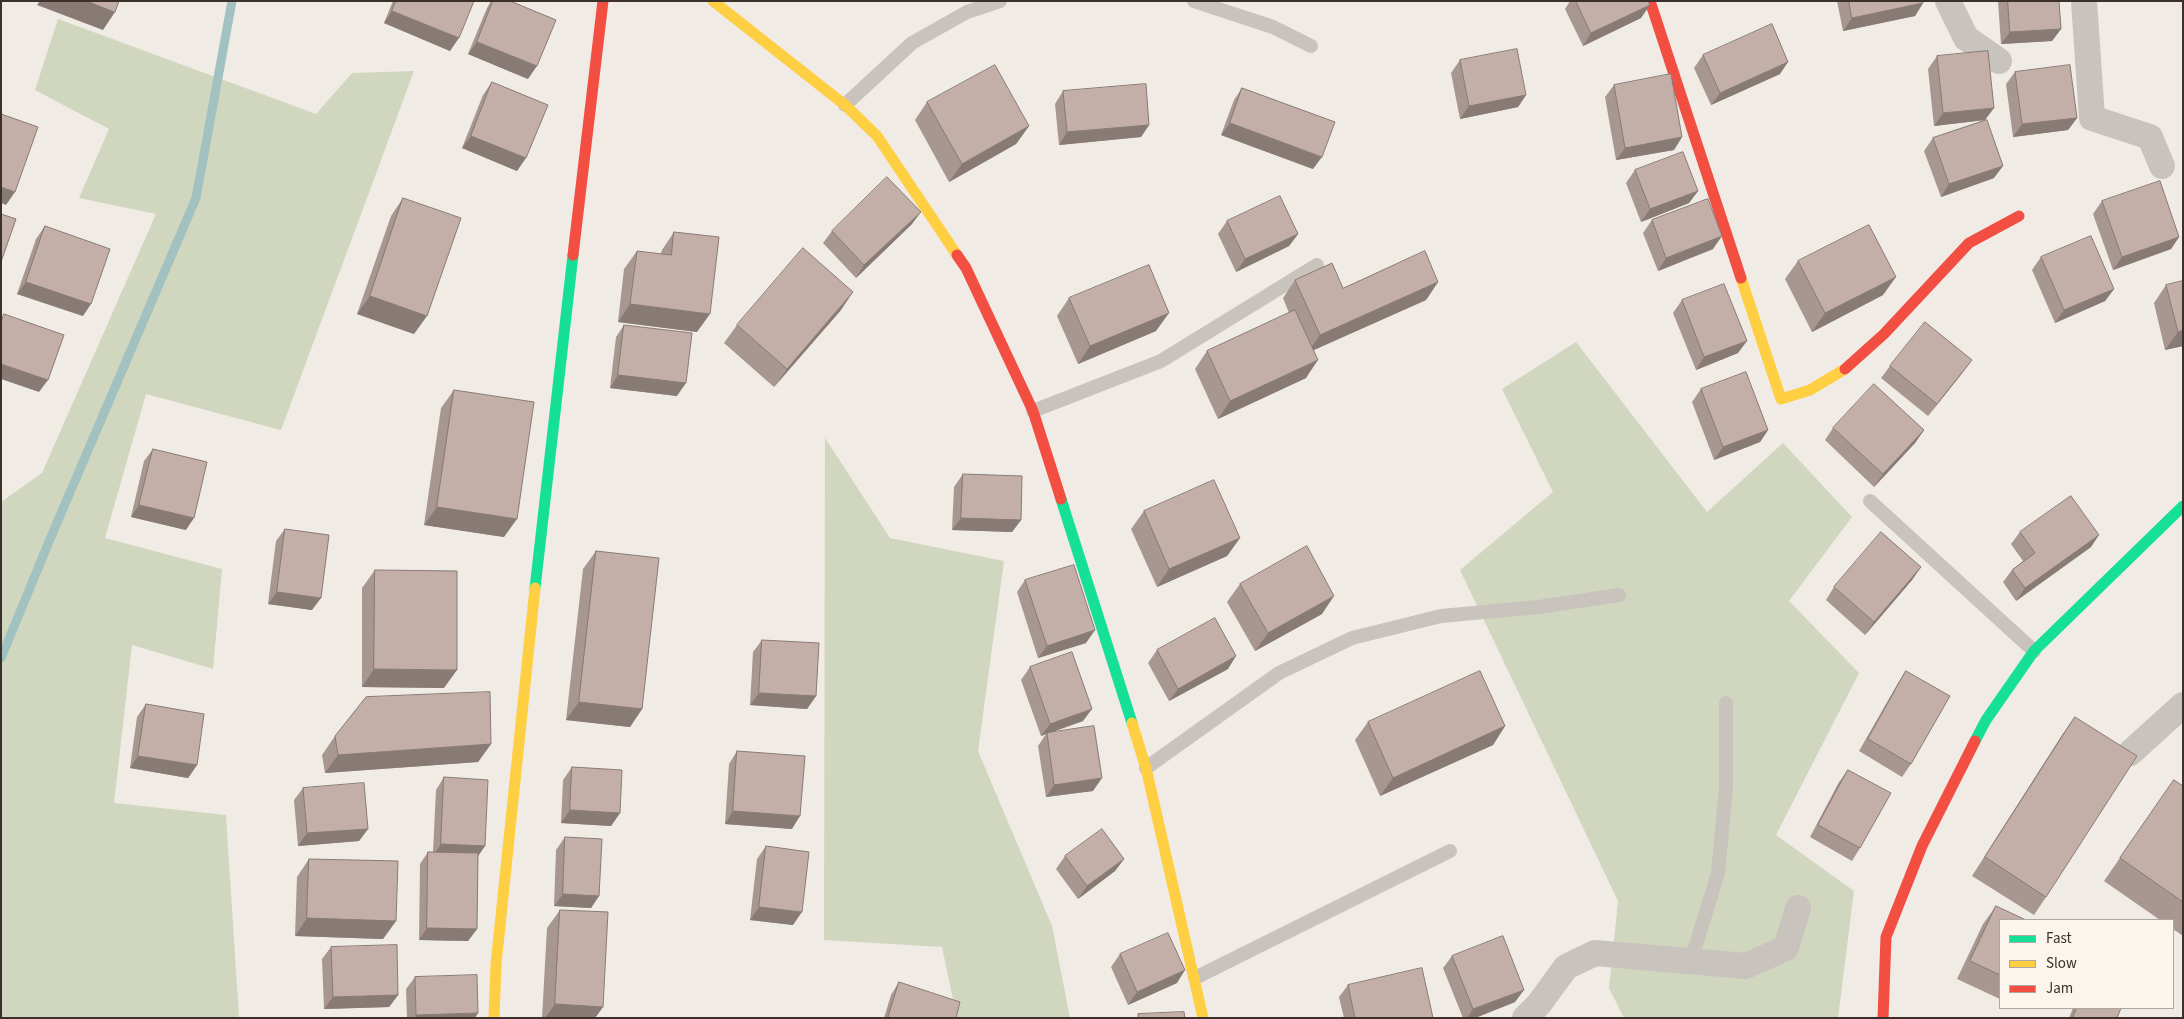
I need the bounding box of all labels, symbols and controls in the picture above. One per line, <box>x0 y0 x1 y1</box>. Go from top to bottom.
legend <box>1999 919 2174 1009</box>
text: Fast <box>2046 928 2072 949</box>
text: Slow <box>2046 953 2077 974</box>
text: Jam <box>2046 978 2073 999</box>

